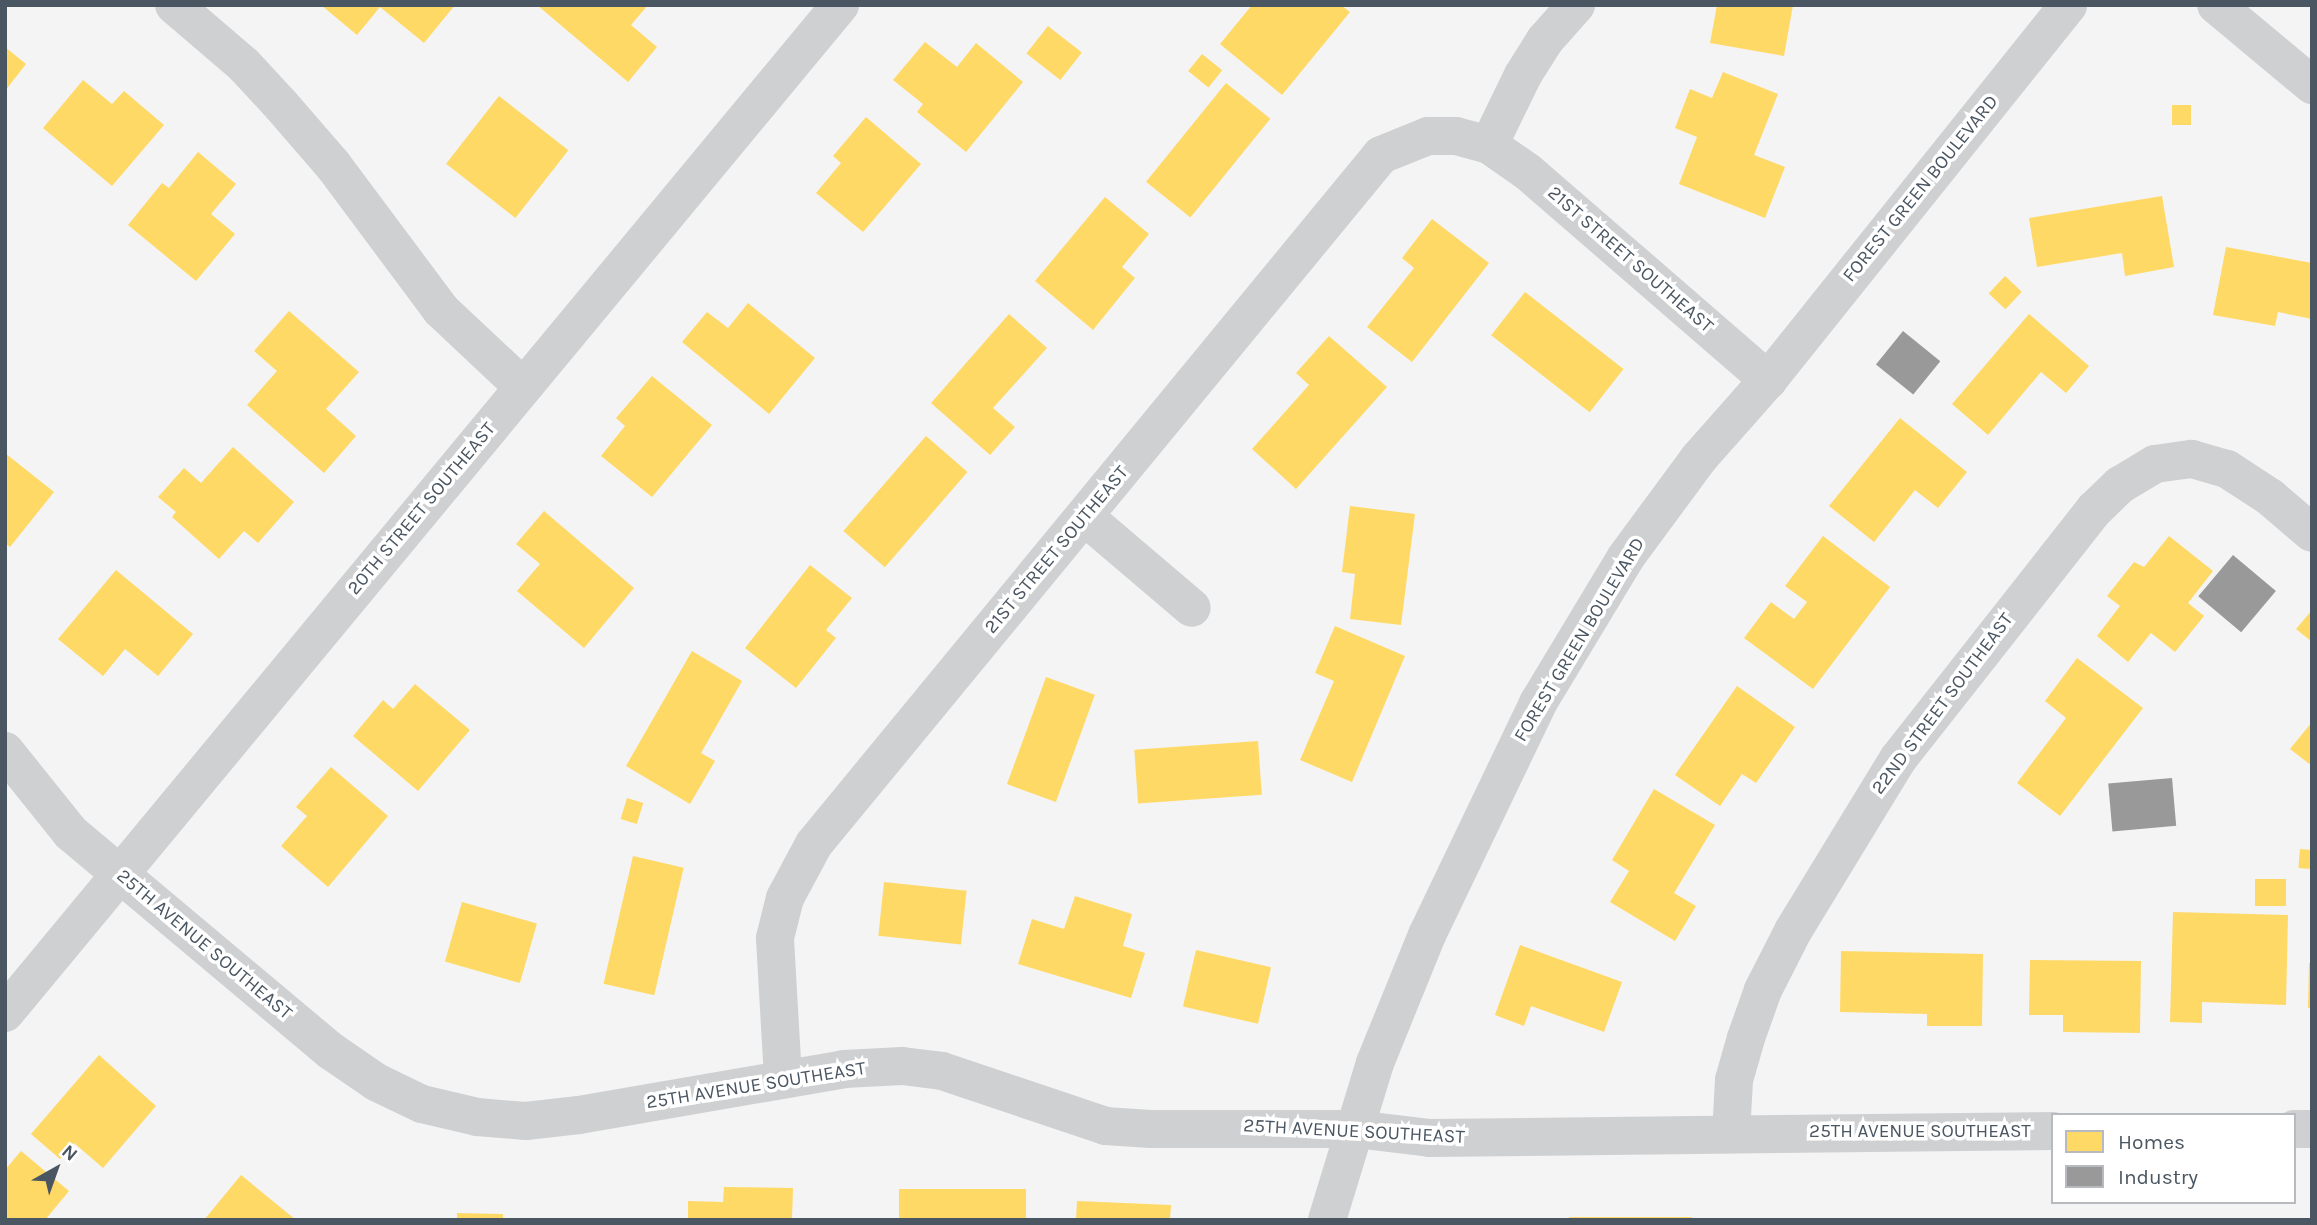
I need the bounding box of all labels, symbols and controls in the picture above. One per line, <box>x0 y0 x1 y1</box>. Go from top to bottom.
street label: FOREST GREEN BOULEVARD <box>1839 91 2003 287</box>
street label: 21ST STREET SOUTHEAST <box>1543 182 1717 338</box>
street label: 20TH STREET SOUTHEAST <box>343 418 501 600</box>
street label: 21ST STREET SOUTHEAST <box>980 462 1134 638</box>
street label: FOREST GREEN BOULEVARD <box>1510 534 1650 746</box>
street label: 22ND STREET SOUTHEAST <box>1867 609 2019 799</box>
street label: 25TH AVENUE SOUTHEAST <box>112 865 296 1025</box>
street label: 25TH AVENUE SOUTHEAST <box>645 1057 867 1115</box>
legend <box>2051 1113 2296 1204</box>
street label: 25TH AVENUE SOUTHEAST <box>1243 1115 1465 1149</box>
street label: 25TH AVENUE SOUTHEAST <box>1809 1121 2031 1143</box>
text: Homes <box>2118 1130 2185 1154</box>
north arrow <box>21 1134 91 1204</box>
text: N <box>57 1140 82 1166</box>
text: Industry <box>2118 1165 2198 1189</box>

